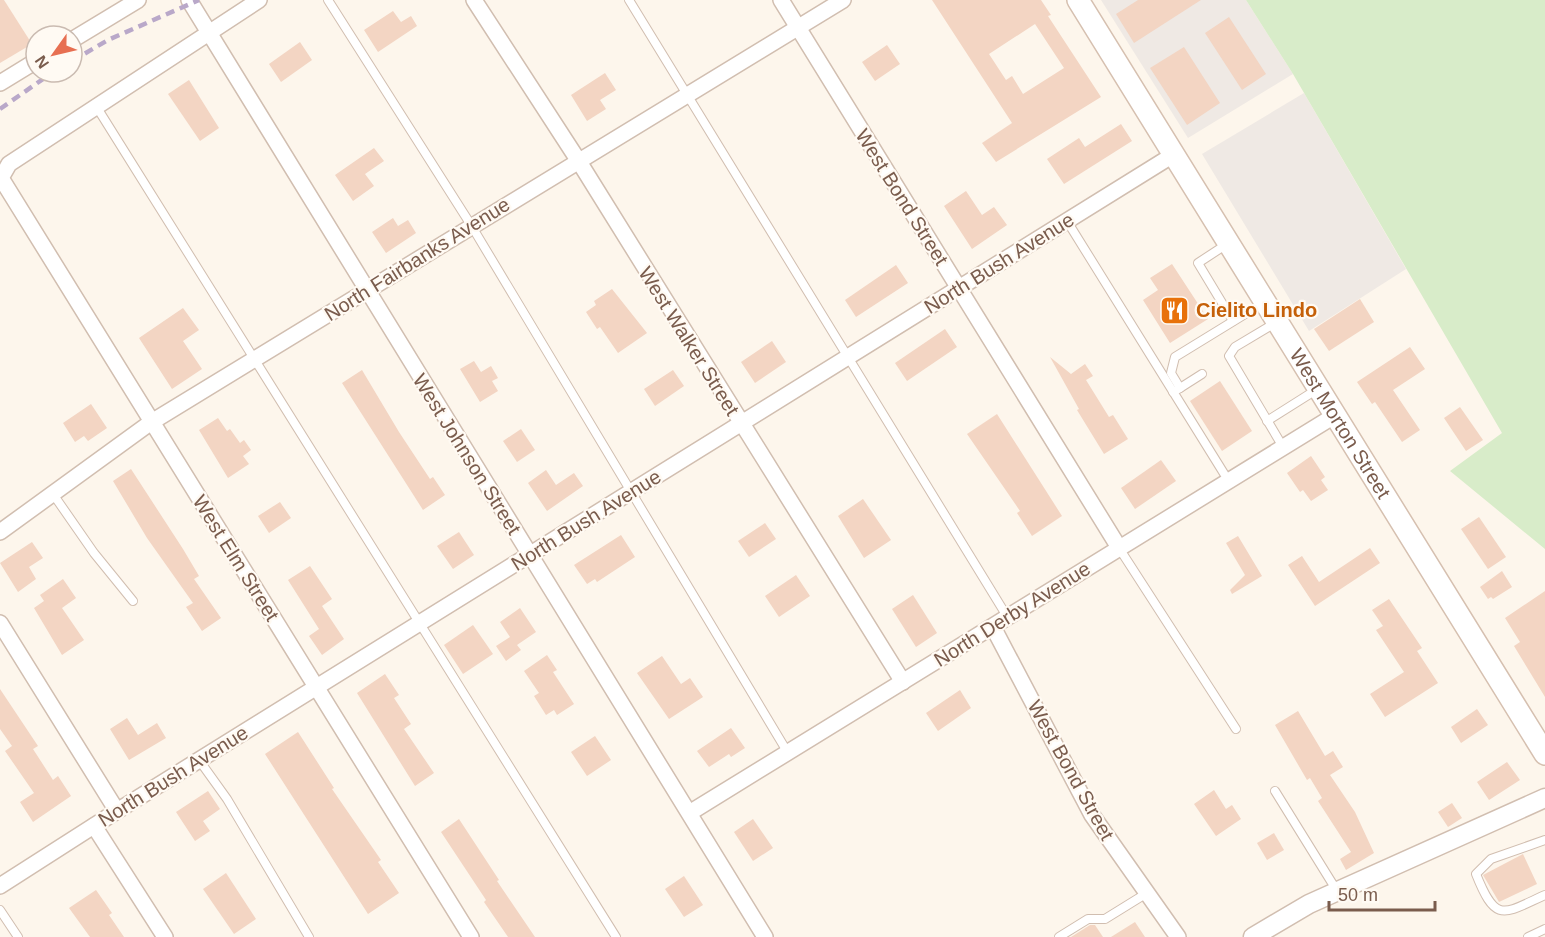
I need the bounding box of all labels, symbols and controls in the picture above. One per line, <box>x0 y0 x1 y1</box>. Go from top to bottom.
north arrow <box>24 24 84 84</box>
text: N <box>32 53 52 72</box>
street label: West Bond Street <box>851 125 953 270</box>
street label: North Fairbanks Avenue <box>320 193 514 325</box>
street label: North Bush Avenue <box>920 208 1078 318</box>
street label: West Walker Street <box>634 263 744 420</box>
restaurant icon: Cielito Lindo <box>1159 294 1191 326</box>
place label: Cielito Lindo <box>1196 299 1317 321</box>
street label: West Morton Street <box>1286 344 1395 503</box>
street label: West Johnson Street <box>409 370 526 539</box>
street label: North Bush Avenue <box>507 465 665 575</box>
street label: West Elm Street <box>188 491 284 625</box>
street label: North Derby Avenue <box>930 557 1094 671</box>
street label: West Bond Street <box>1023 696 1119 844</box>
street label: North Bush Avenue <box>94 721 252 831</box>
scale bar <box>1329 874 1436 912</box>
text: 50 m <box>1338 885 1378 905</box>

